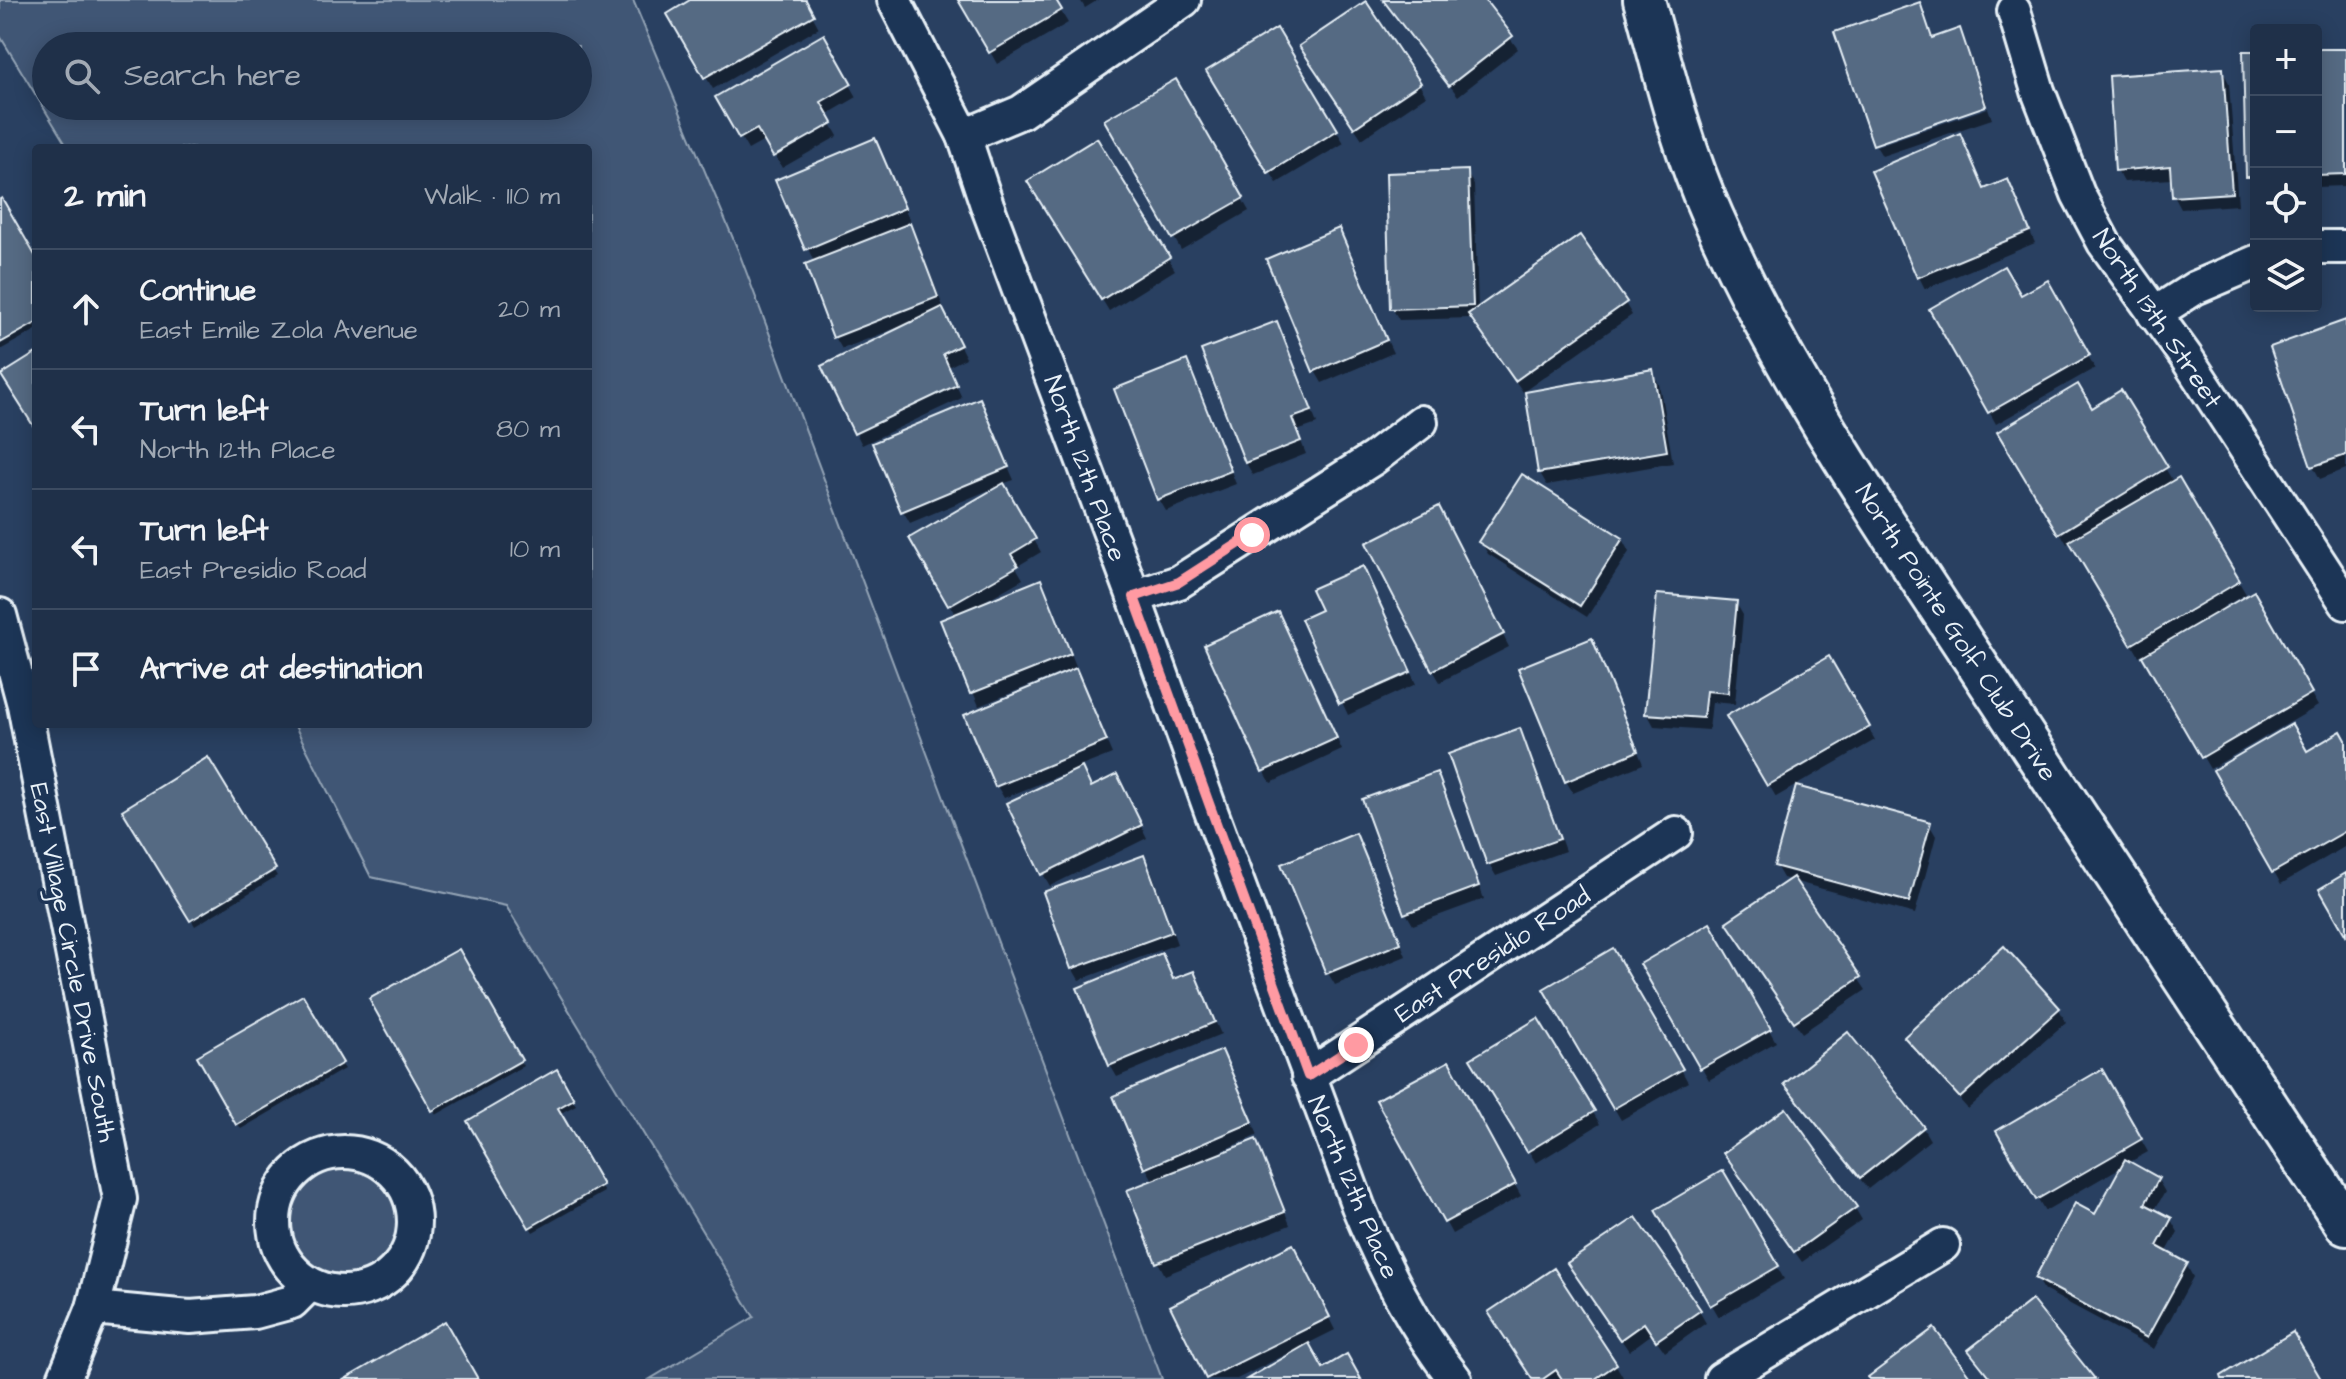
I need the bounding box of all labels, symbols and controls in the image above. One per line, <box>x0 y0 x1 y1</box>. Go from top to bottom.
map controls <box>2250 24 2322 312</box>
button: + <box>2250 24 2322 96</box>
search box <box>32 32 592 120</box>
icon: search <box>60 54 104 98</box>
text: Search here <box>124 55 301 97</box>
button: − <box>2250 96 2322 168</box>
button: locate <box>2250 168 2322 240</box>
text: 2 min <box>64 172 146 220</box>
text: Walk · 110 m <box>424 178 560 214</box>
street label: North 13th Street <box>2084 222 2231 416</box>
button: layers <box>2250 240 2322 312</box>
text: Continue <box>140 270 256 312</box>
icon: ahead <box>64 287 108 331</box>
text: 20 m <box>498 291 560 327</box>
text: East Emile Zola Avenue <box>140 312 418 348</box>
street label: North 12th Place <box>1035 370 1135 566</box>
text: Turn left <box>140 390 268 432</box>
icon: left <box>64 407 108 451</box>
text: 80 m <box>496 411 560 447</box>
text: North 12th Place <box>140 432 335 468</box>
street label: North Pointe Golf Club Drive <box>1846 477 2066 788</box>
text: Turn left <box>140 510 268 552</box>
route start <box>1234 517 1270 553</box>
icon: left <box>64 527 108 571</box>
text: 10 m <box>510 531 560 567</box>
text: East Presidio Road <box>140 552 367 588</box>
icon: arrive <box>64 647 108 691</box>
text: Arrive at destination <box>140 648 422 690</box>
street label: East Village Circle Drive South <box>19 780 126 1145</box>
street label: East Presidio Road <box>1388 878 1597 1032</box>
route end <box>1338 1027 1374 1063</box>
street label: North 12th Place <box>1298 1090 1408 1284</box>

